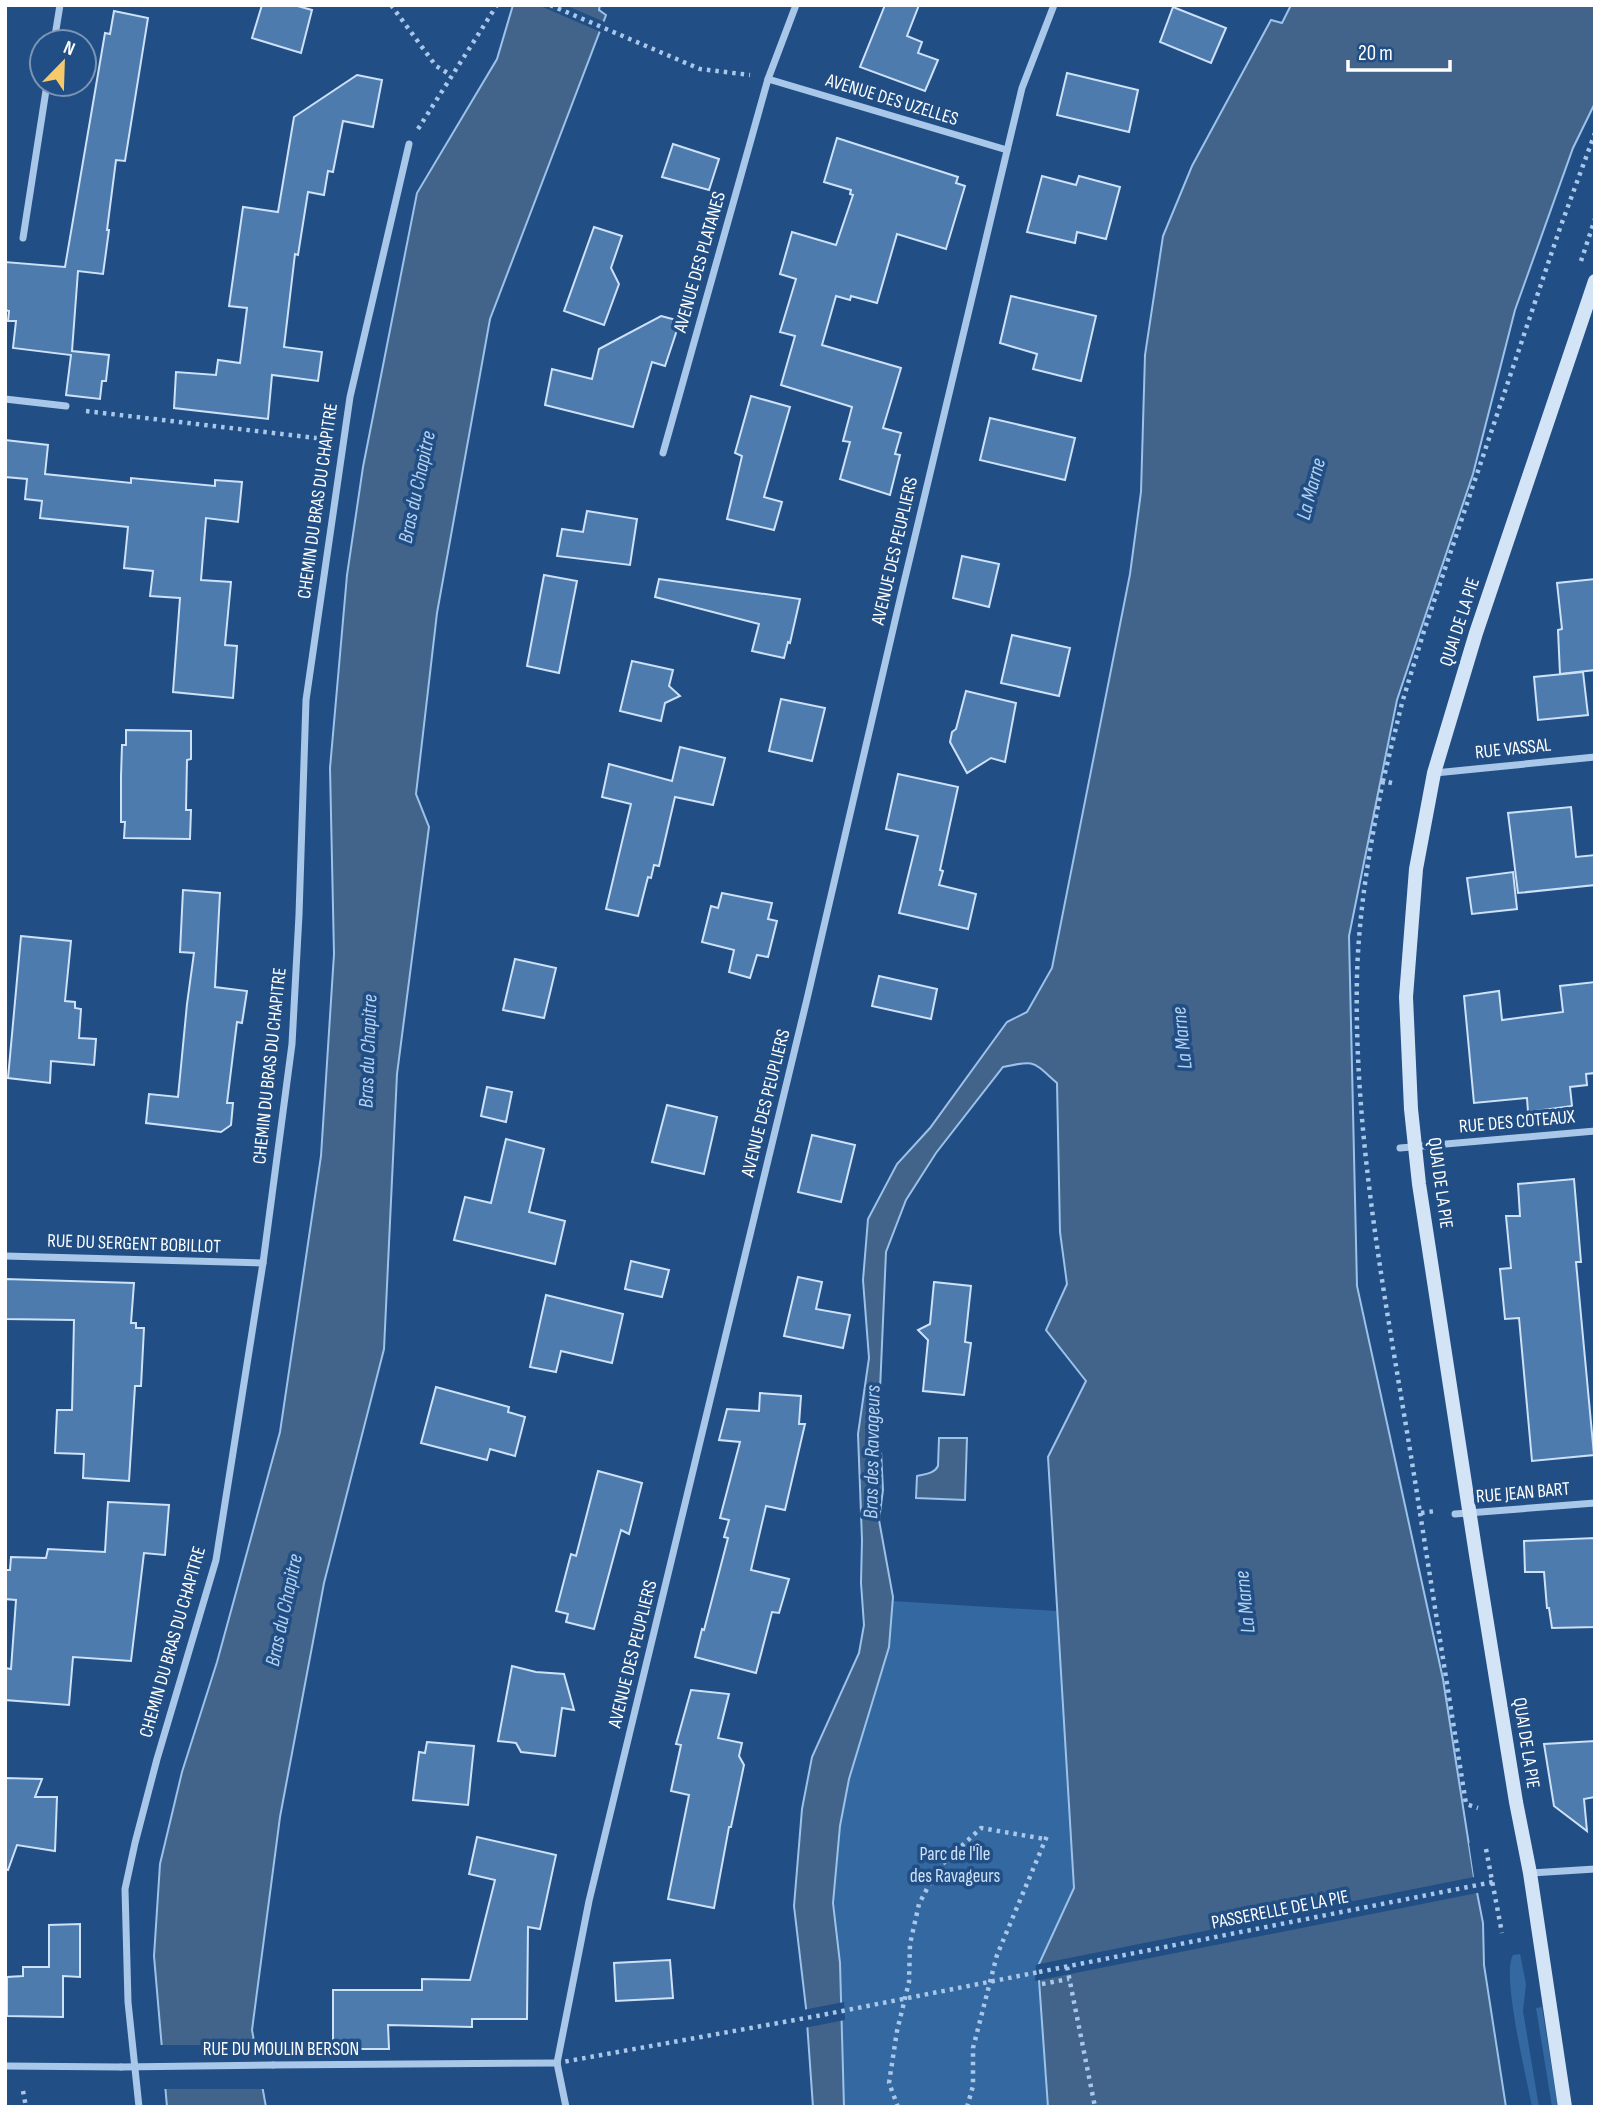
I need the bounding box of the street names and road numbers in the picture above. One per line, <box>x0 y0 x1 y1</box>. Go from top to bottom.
street label: AVENUE DES UZELLES <box>822 69 961 131</box>
street label: AVENUE DES PLATANES <box>669 189 731 336</box>
street label: CHEMIN DU BRAS DU CHAPITRE <box>293 402 343 600</box>
street label: AVENUE DES PEUPLIERS <box>867 475 923 628</box>
street label: QUAI DE LA PIE <box>1435 575 1485 669</box>
street label: RUE VASSAL <box>1474 734 1552 764</box>
street label: CHEMIN DU BRAS DU CHAPITRE <box>248 967 292 1165</box>
street label: AVENUE DES PEUPLIERS <box>736 1027 795 1180</box>
street label: RUE DES COTEAUX <box>1458 1105 1576 1139</box>
street label: QUAI DE LA PIE <box>1422 1136 1458 1230</box>
street label: RUE DU SERGENT BOBILLOT <box>47 1229 221 1259</box>
street label: RUE JEAN BART <box>1475 1477 1571 1509</box>
street label: CHEMIN DU BRAS DU CHAPITRE <box>135 1544 211 1740</box>
street label: AVENUE DES PEUPLIERS <box>603 1578 662 1731</box>
street label: QUAI DE LA PIE <box>1507 1696 1545 1790</box>
street label: PASSERELLE DE LA PIE <box>1209 1885 1351 1935</box>
street label: RUE DU MOULIN BERSON <box>203 2038 359 2061</box>

